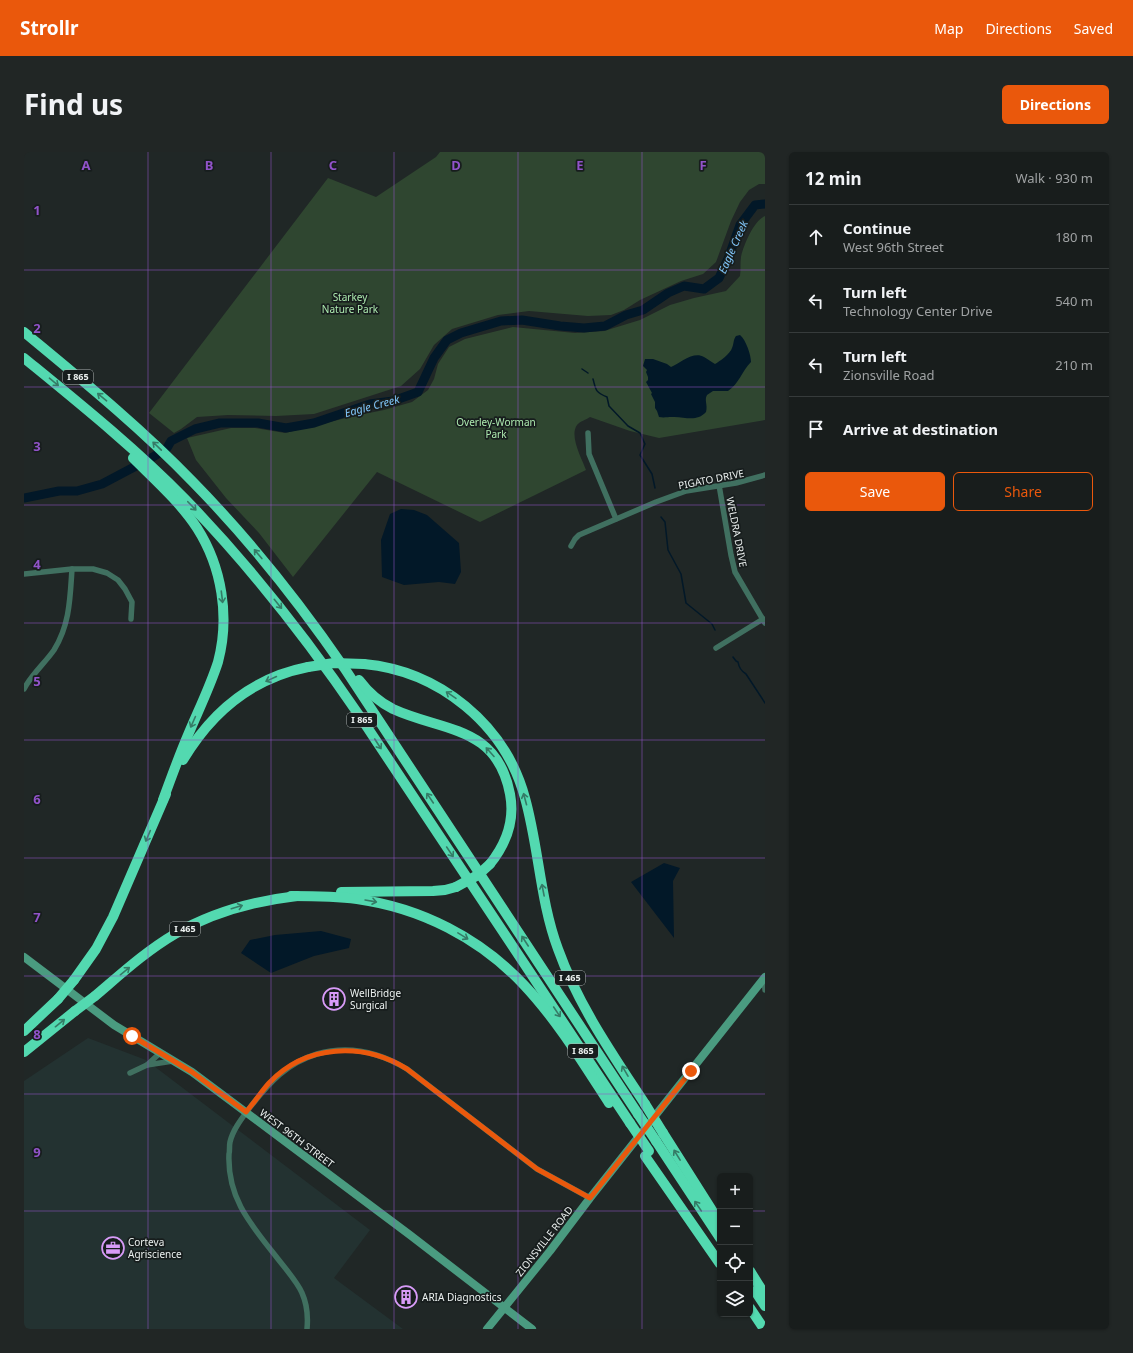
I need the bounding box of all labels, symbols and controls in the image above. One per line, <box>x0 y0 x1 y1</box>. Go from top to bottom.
text: Strollr <box>20 15 79 41</box>
text: Map <box>934 19 963 38</box>
text: Directions <box>985 19 1052 38</box>
text: Saved <box>1074 19 1113 38</box>
text: Find us <box>24 85 123 123</box>
button: Directions <box>1002 85 1109 124</box>
text: A <box>82 156 91 174</box>
text: B <box>205 156 213 174</box>
text: C <box>329 156 337 174</box>
text: D <box>451 156 461 174</box>
text: E <box>576 156 584 174</box>
text: F <box>699 156 707 174</box>
text: 12 min <box>805 167 862 190</box>
text: Walk · 930 m <box>1015 169 1093 187</box>
text: 1 <box>33 201 41 219</box>
water label: Eagle Creek <box>714 217 751 276</box>
text: Continue <box>843 218 911 238</box>
icon: ahead <box>805 226 827 248</box>
text: 180 m <box>1055 228 1093 246</box>
text: West 96th Street <box>843 238 944 256</box>
text: Turn left <box>843 282 907 302</box>
park label: Starkey Nature Park <box>322 290 379 316</box>
icon: left <box>805 290 827 312</box>
text: 540 m <box>1055 292 1093 310</box>
text: Technology Center Drive <box>843 302 993 320</box>
text: 2 <box>33 319 41 337</box>
text: Turn left <box>843 346 907 366</box>
icon: left <box>805 354 827 376</box>
text: 210 m <box>1055 356 1093 374</box>
text: Zionsville Road <box>843 366 935 384</box>
road number: I 865 <box>63 370 93 384</box>
one-way arrow <box>48 378 59 387</box>
water label: Eagle Creek <box>343 391 402 420</box>
one-way arrow <box>97 393 107 402</box>
park label: Overley-Worman Park <box>456 415 536 441</box>
icon: arrive <box>805 418 827 440</box>
text: Arrive at destination <box>843 419 998 439</box>
text: 3 <box>33 437 41 455</box>
one-way arrow <box>151 442 162 451</box>
street label: PIGATO DRIVE <box>677 466 745 492</box>
button: Save <box>805 472 945 511</box>
button: Share <box>953 472 1093 511</box>
street label: WELDRA DRIVE <box>723 496 751 568</box>
one-way arrow <box>187 501 197 511</box>
one-way arrow <box>254 548 263 559</box>
text: 4 <box>33 555 41 573</box>
one-way arrow <box>218 590 226 603</box>
one-way arrow <box>274 598 283 609</box>
text: 5 <box>33 672 41 690</box>
one-way arrow <box>265 676 277 683</box>
one-way arrow <box>446 691 457 699</box>
road number: I 865 <box>347 713 377 727</box>
one-way arrow <box>189 716 197 728</box>
one-way arrow <box>374 738 382 749</box>
one-way arrow <box>485 747 494 758</box>
text: 6 <box>33 790 41 808</box>
one-way arrow <box>521 792 528 805</box>
one-way arrow <box>426 793 434 804</box>
one-way arrow <box>143 830 151 842</box>
one-way arrow <box>446 846 454 857</box>
one-way arrow <box>539 884 547 897</box>
one-way arrow <box>364 898 377 906</box>
one-way arrow <box>231 903 244 910</box>
text: 7 <box>33 908 41 926</box>
road number: I 465 <box>170 922 200 936</box>
one-way arrow <box>457 932 468 940</box>
one-way arrow <box>521 936 529 947</box>
one-way arrow <box>120 967 131 975</box>
road number: I 465 <box>555 971 585 985</box>
building icon: WellBridge Surgical <box>321 986 347 1012</box>
place label: WellBridge Surgical <box>350 986 401 1012</box>
one-way arrow <box>554 1006 562 1018</box>
one-way arrow <box>55 1019 66 1028</box>
text: 8 <box>33 1025 41 1043</box>
route start <box>123 1027 141 1045</box>
road number: I 865 <box>568 1044 598 1058</box>
route end <box>682 1062 700 1080</box>
one-way arrow <box>620 1065 628 1077</box>
street label: WEST 96TH STREET <box>257 1105 337 1171</box>
text: 9 <box>33 1143 41 1161</box>
one-way arrow <box>673 1150 681 1161</box>
map controls <box>717 1173 753 1317</box>
button: + <box>717 1173 753 1209</box>
one-way arrow <box>694 1200 702 1212</box>
street label: ZIONSVILLE ROAD <box>512 1203 576 1279</box>
button: − <box>717 1209 753 1245</box>
office icon: Corteva Agriscience <box>100 1235 126 1261</box>
place label: Corteva Agriscience <box>128 1235 182 1261</box>
button: locate <box>717 1245 753 1281</box>
button: layers <box>717 1281 753 1317</box>
building icon: ARIA Diagnostics <box>393 1284 419 1310</box>
place label: ARIA Diagnostics <box>422 1290 502 1304</box>

